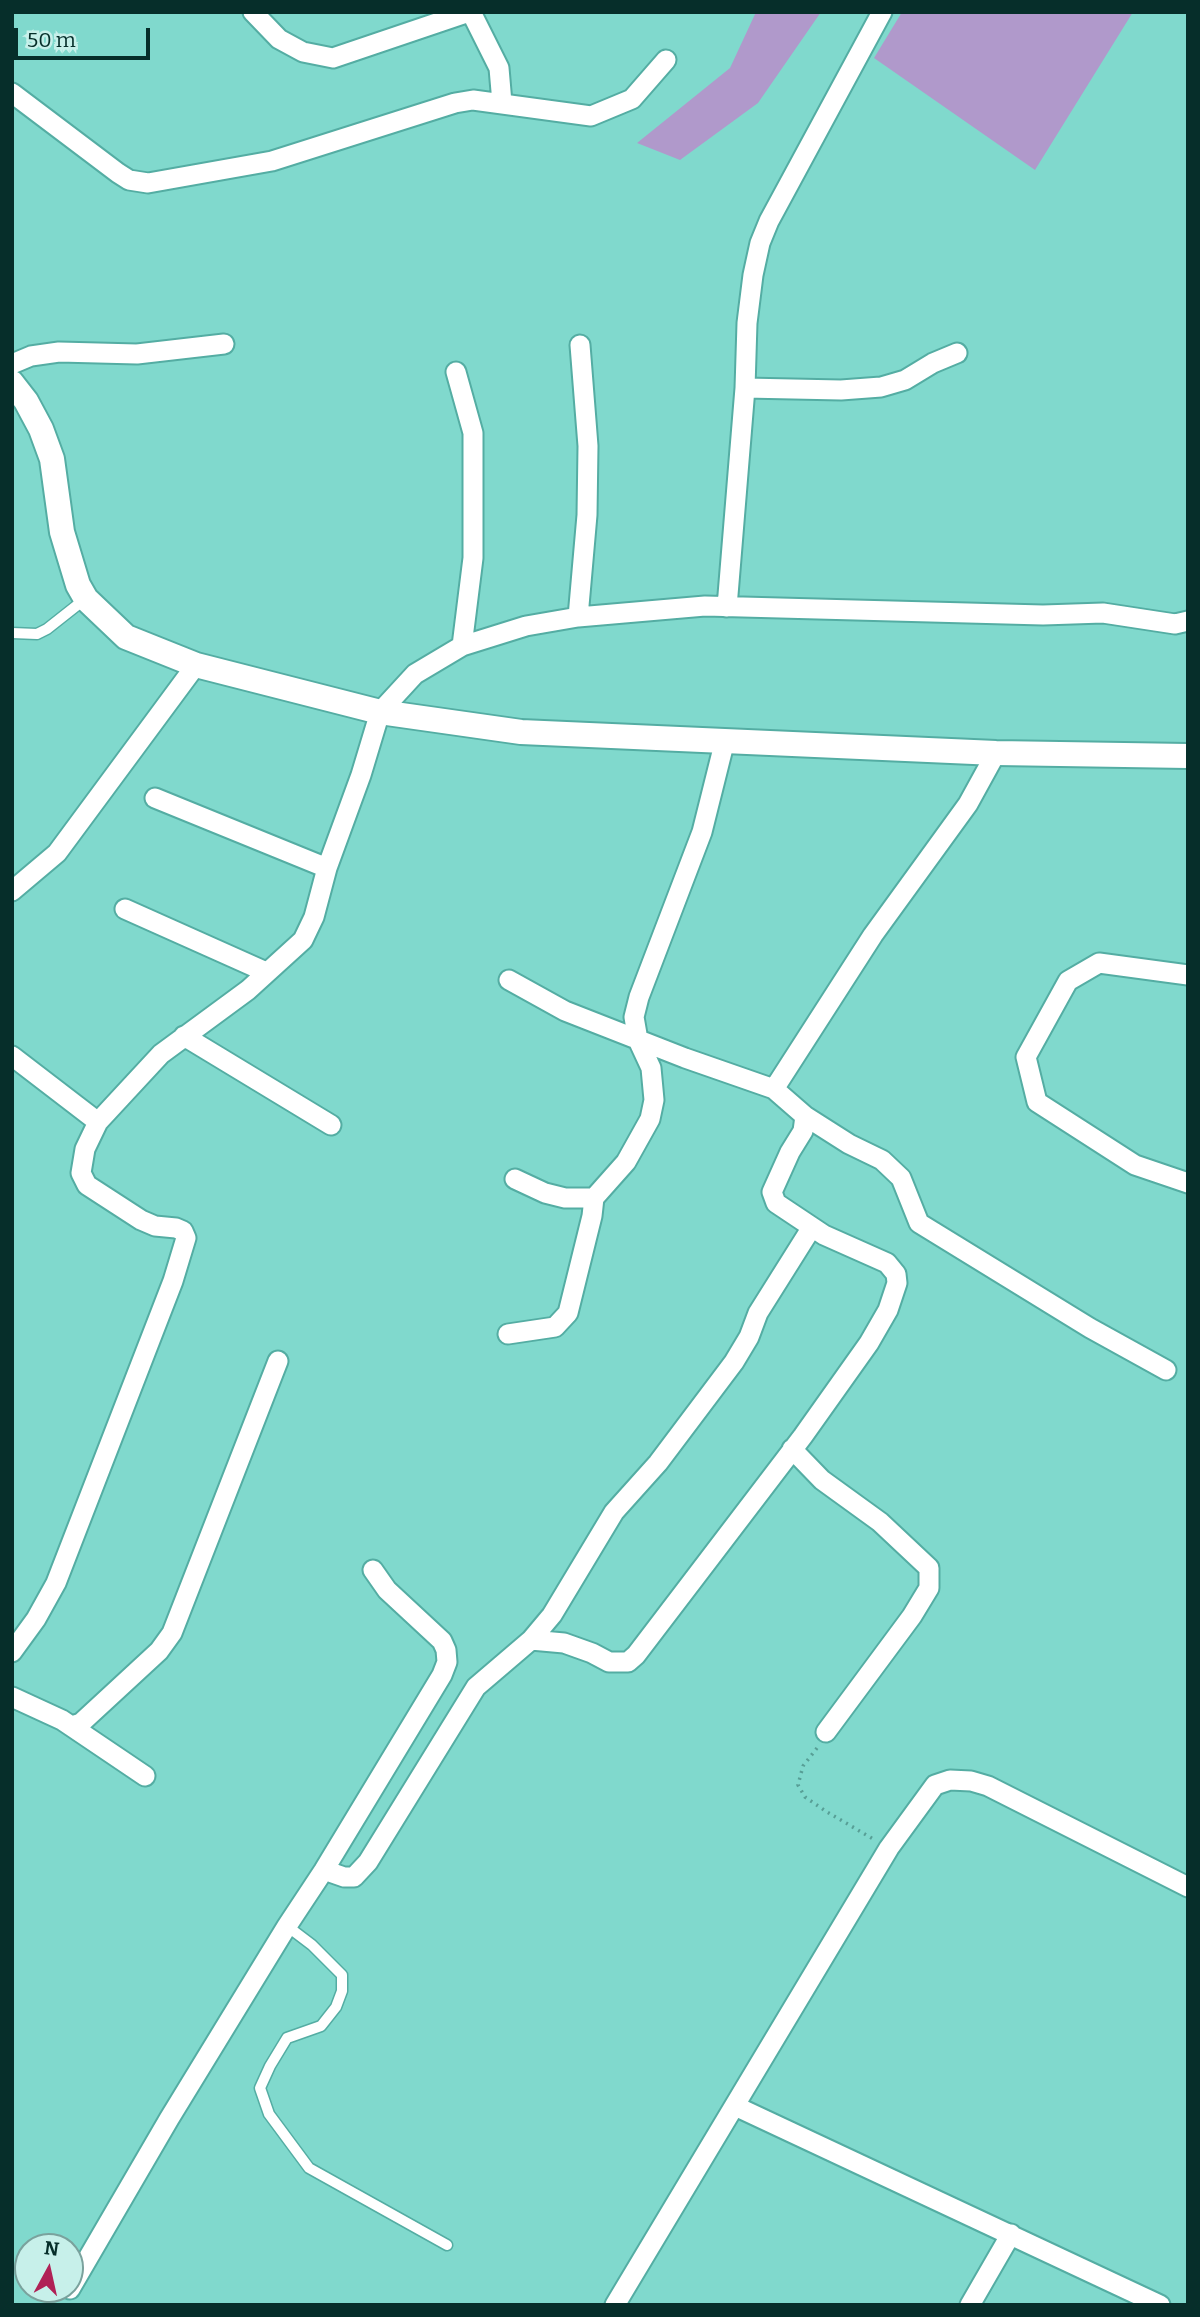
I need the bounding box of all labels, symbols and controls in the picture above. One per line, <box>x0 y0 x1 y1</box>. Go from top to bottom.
scale bar <box>18 14 154 58</box>
text: 50 m <box>27 27 76 53</box>
north arrow <box>14 2233 84 2303</box>
text: N <box>43 2236 61 2261</box>

